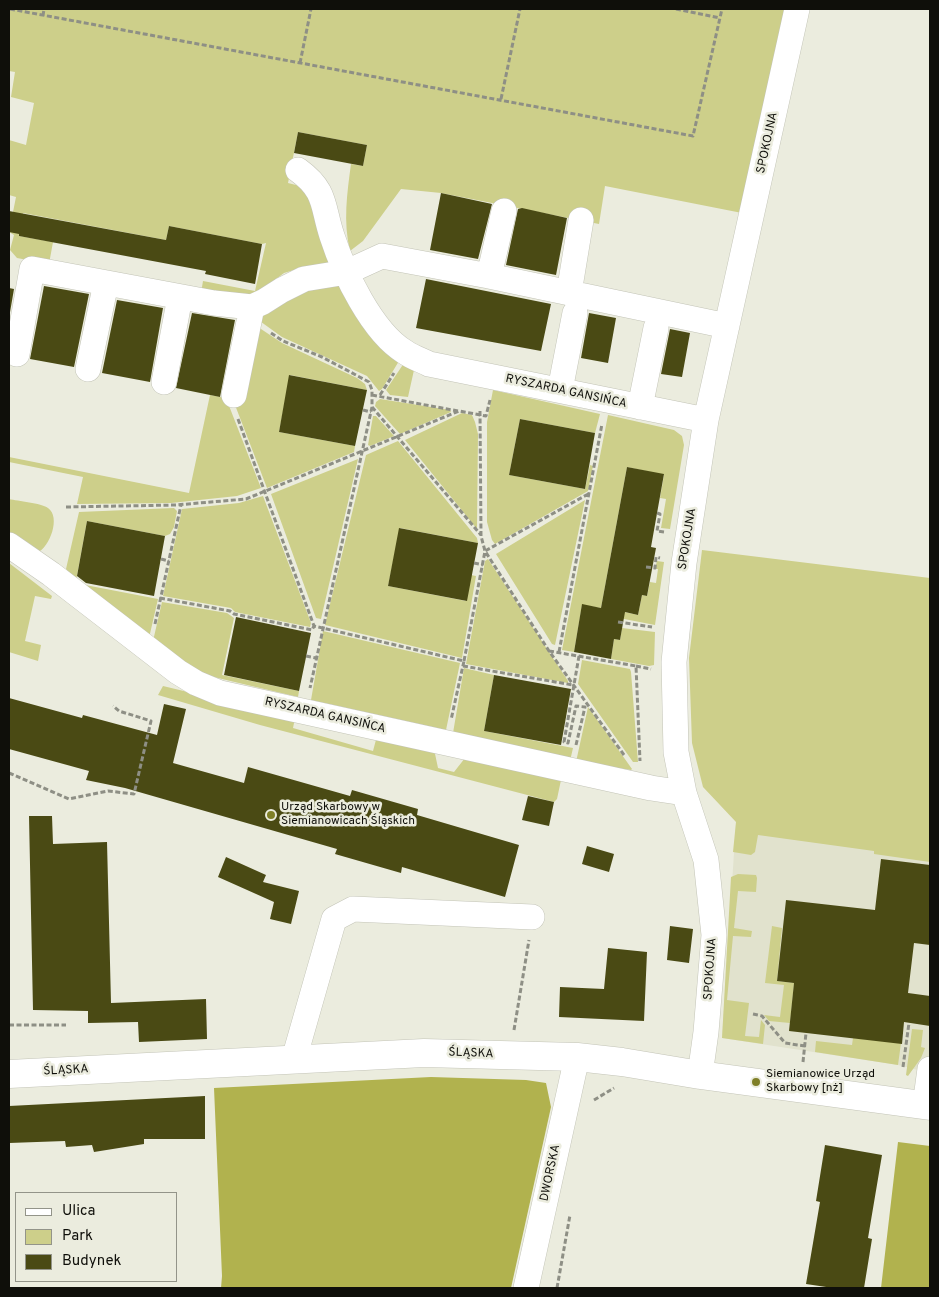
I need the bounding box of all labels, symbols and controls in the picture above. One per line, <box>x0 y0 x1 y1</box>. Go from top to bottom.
street label: SPOKOJNA <box>754 111 782 175</box>
street label: RYSZARDA GANSIŃCA <box>504 372 628 412</box>
street label: SPOKOJNA <box>676 507 700 571</box>
street label: RYSZARDA GANSIŃCA <box>263 695 387 737</box>
place label: Urząd Skarbowy w Siemianowicach Śląskich <box>281 801 415 829</box>
marker: Urząd Skarbowy w Siemianowicach Śląskich <box>265 809 277 821</box>
street label: SPOKOJNA <box>702 937 720 1001</box>
street label: ŚLĄSKA <box>448 1046 494 1062</box>
street label: ŚLĄSKA <box>43 1063 89 1079</box>
place label: Siemianowice Urząd Skarbowy [nż] <box>766 1068 875 1096</box>
marker: Siemianowice Urząd Skarbowy [nż] <box>750 1076 762 1088</box>
street label: DWORSKA <box>538 1143 564 1203</box>
legend <box>15 1192 178 1282</box>
text: Ulica <box>62 1202 95 1221</box>
text: Park <box>62 1227 93 1246</box>
text: Budynek <box>62 1252 121 1271</box>

